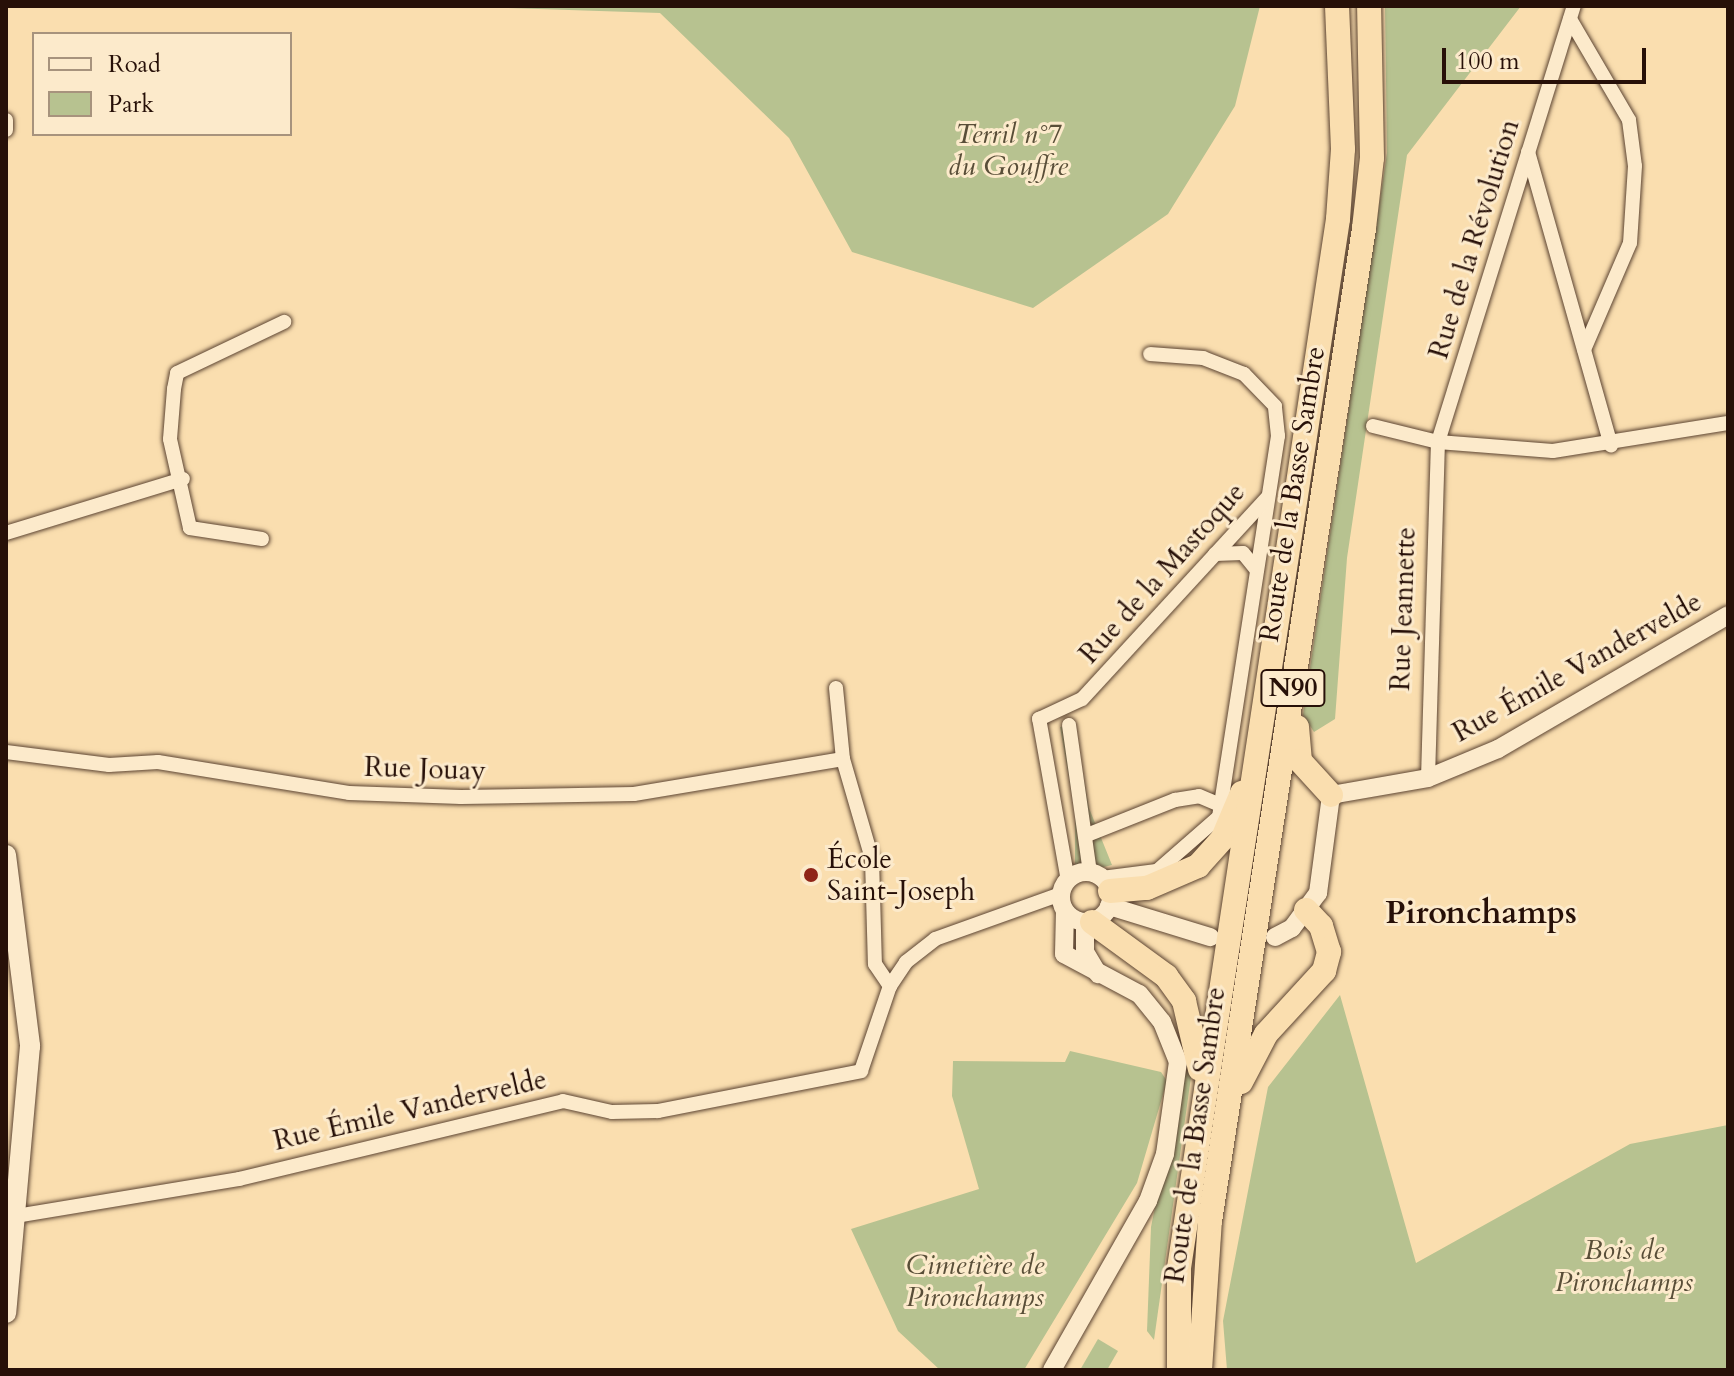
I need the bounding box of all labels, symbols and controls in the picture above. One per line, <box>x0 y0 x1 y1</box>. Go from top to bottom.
legend <box>32 32 292 136</box>
scale bar <box>1446 32 1650 82</box>
text: 100 m <box>1456 45 1520 78</box>
text: Road <box>108 48 161 81</box>
text: Park <box>108 88 154 121</box>
street label: Rue de la Révolution <box>1422 115 1526 363</box>
park label: Terril n°7 du Gouffre <box>948 117 1068 183</box>
street label: Route de la Basse Sambre <box>1252 344 1332 644</box>
street label: Rue de la Mastoque <box>1072 476 1252 670</box>
street label: Rue Jeannette <box>1383 526 1423 692</box>
street label: Rue Émile Vandervelde <box>1447 585 1707 749</box>
road number: N90 <box>1259 666 1327 710</box>
street label: Rue Jouay <box>364 750 486 788</box>
place label: École Saint-Joseph <box>827 842 975 908</box>
marker: École Saint-Joseph <box>802 866 820 884</box>
district label: Pironchamps <box>1385 894 1577 932</box>
street label: Route de la Basse Sambre <box>1158 985 1232 1285</box>
street label: Rue Émile Vandervelde <box>270 1062 550 1158</box>
park label: Bois de Pironchamps <box>1555 1233 1693 1299</box>
park label: Cimetière de Pironchamps <box>906 1248 1044 1314</box>

